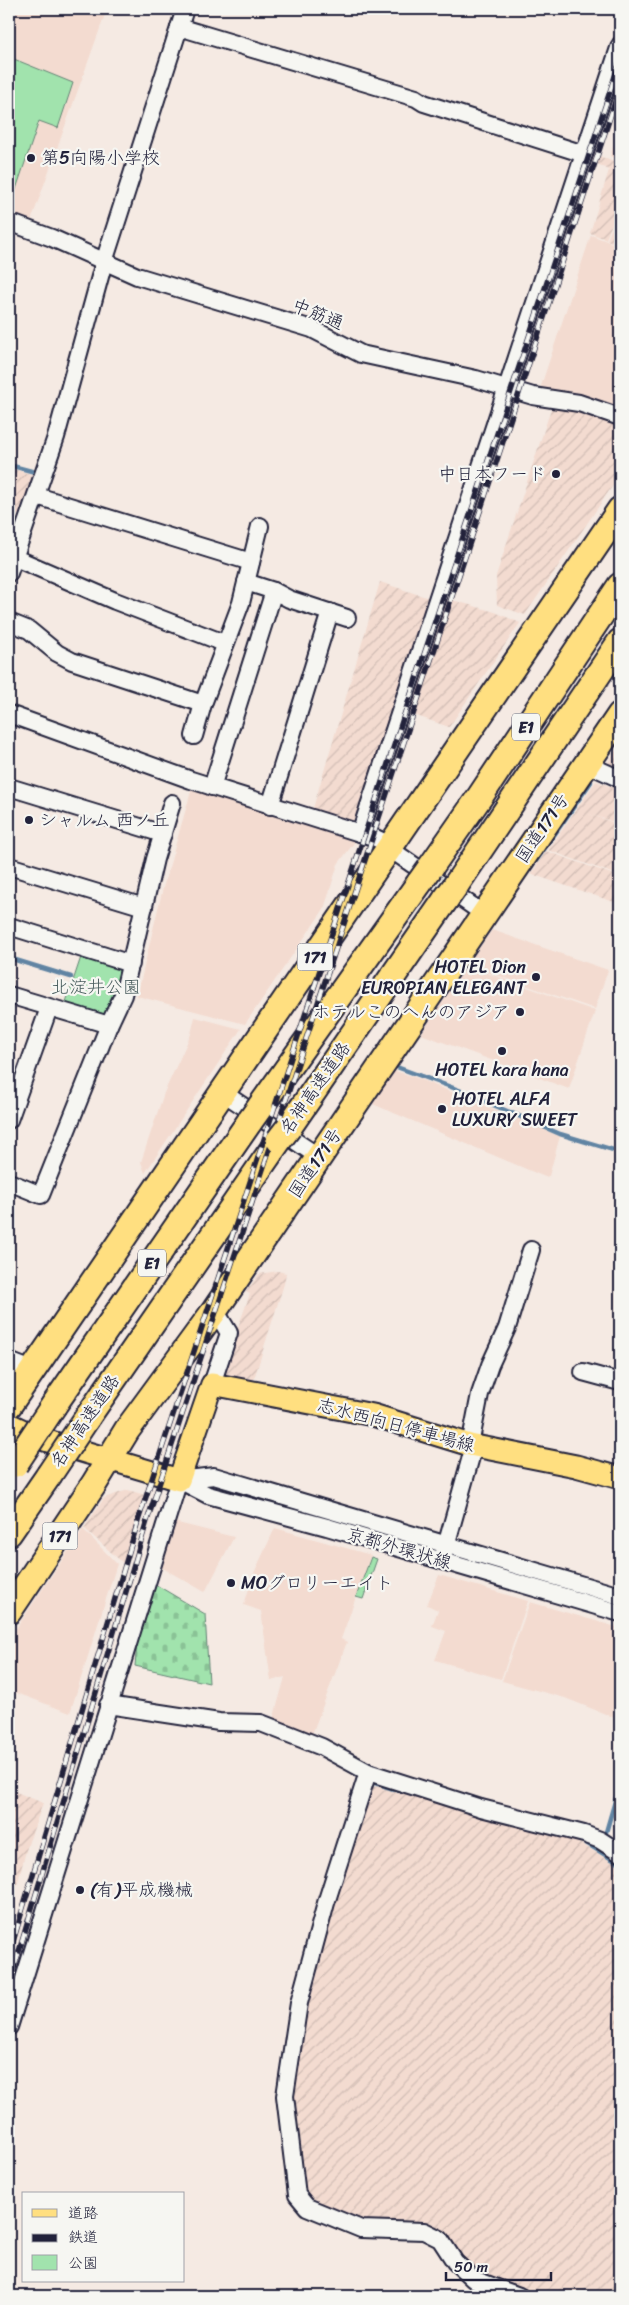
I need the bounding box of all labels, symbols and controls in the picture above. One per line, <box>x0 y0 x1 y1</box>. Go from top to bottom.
place label: 第5向陽小学校 <box>41 142 160 174</box>
marker: 第5向陽小学校 <box>25 152 37 164</box>
street label: 中筋通 <box>287 289 349 339</box>
place label: 中日本フード <box>438 458 546 490</box>
marker: 中日本フード <box>550 468 562 480</box>
road number: E1 <box>512 714 540 740</box>
street label: 国道171号 <box>506 786 578 870</box>
place label: シャルム 西ノ丘 <box>39 804 170 836</box>
marker: シャルム 西ノ丘 <box>23 814 35 826</box>
road number: 171 <box>298 944 332 970</box>
place label: HOTEL Dion EUROPIAN ELEGANT <box>361 951 527 1004</box>
park label: 北淀井公園 <box>51 971 141 1003</box>
marker: HOTEL Dion EUROPIAN ELEGANT <box>530 971 542 983</box>
place label: ホテルこのへんのアジア <box>312 996 510 1028</box>
marker: ホテルこのへんのアジア <box>514 1006 526 1018</box>
street label: 名神高速道路 <box>271 1035 359 1141</box>
marker: HOTEL kara hana <box>496 1045 508 1057</box>
place label: HOTEL kara hana <box>435 1054 569 1086</box>
place label: HOTEL ALFA LUXURY SWEET <box>452 1083 578 1136</box>
marker: HOTEL ALFA LUXURY SWEET <box>436 1103 448 1115</box>
street label: 国道171号 <box>279 1121 351 1205</box>
road number: E1 <box>138 1250 166 1276</box>
street label: 名神高速道路 <box>42 1367 128 1475</box>
street label: 志水西向日停車場線 <box>314 1389 478 1461</box>
street label: 京都外環状線 <box>343 1518 455 1578</box>
road number: 171 <box>42 1522 78 1550</box>
place label: MOグロリーエイト <box>241 1567 393 1599</box>
marker: MOグロリーエイト <box>225 1577 237 1589</box>
place label: (有)平成機械 <box>90 1874 193 1906</box>
marker: (有)平成機械 <box>74 1884 86 1896</box>
legend <box>22 2192 185 2282</box>
text: 道路 <box>68 2200 98 2226</box>
text: 鉄道 <box>68 2224 98 2250</box>
text: 公園 <box>68 2250 98 2276</box>
scale bar <box>446 2250 552 2282</box>
text: 50 m <box>454 2254 489 2280</box>

